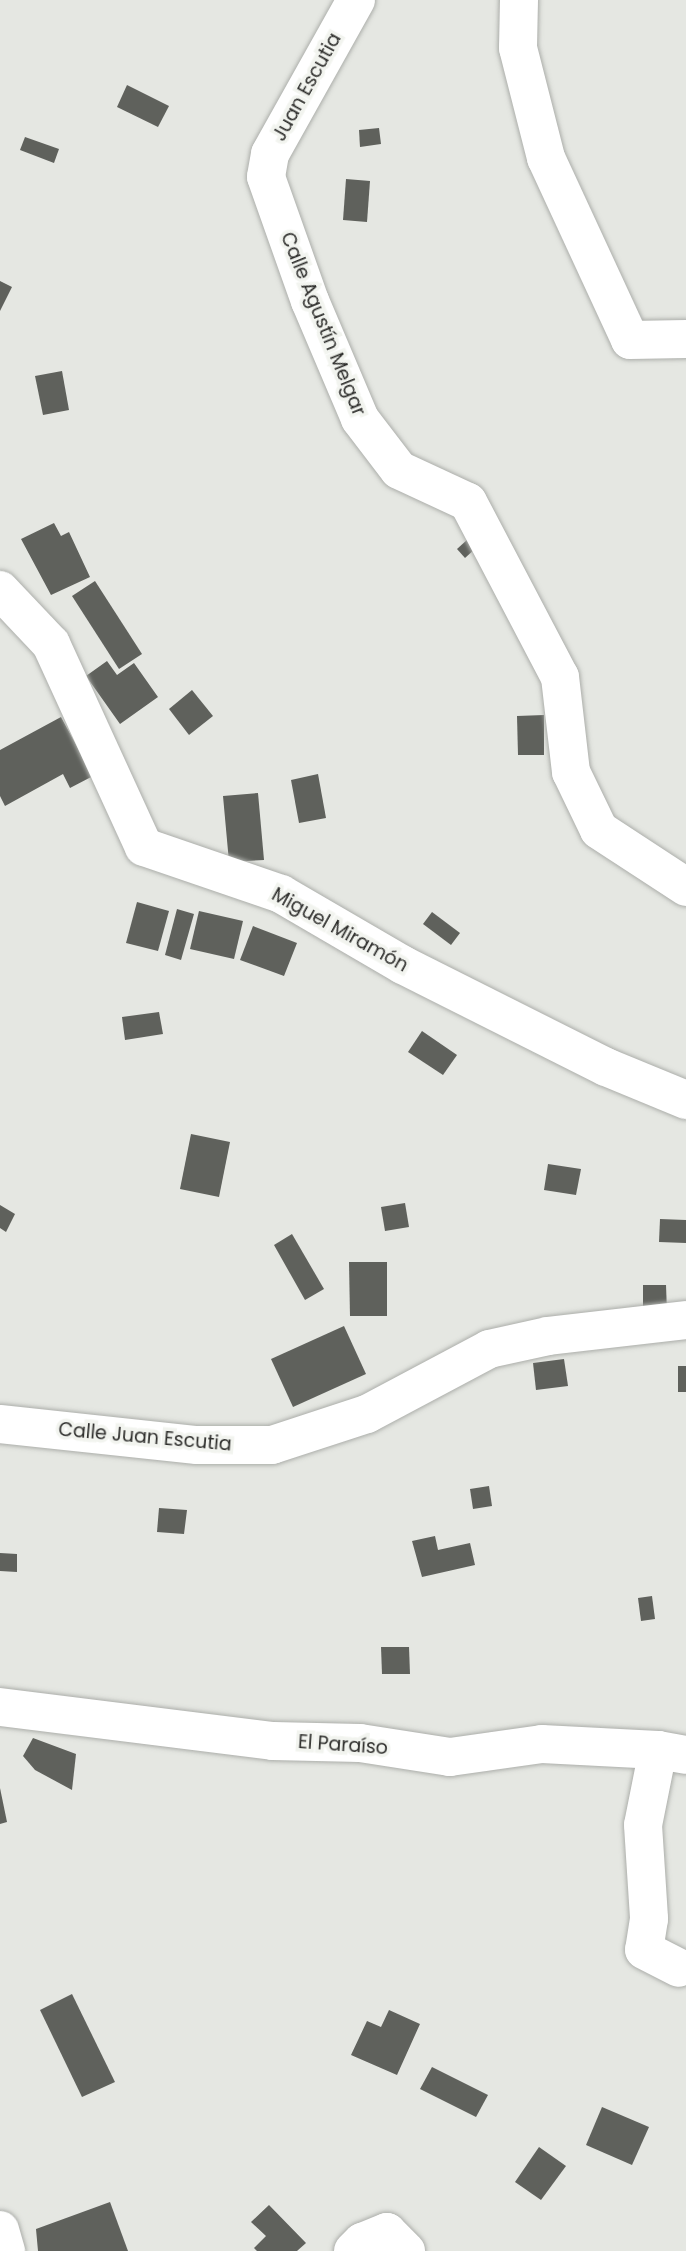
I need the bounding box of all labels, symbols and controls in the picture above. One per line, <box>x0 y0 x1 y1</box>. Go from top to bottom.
street label: Juan Escutia <box>268 29 346 145</box>
street label: Calle Agustín Melgar <box>276 229 370 419</box>
street label: Miguel Miramón <box>268 883 412 977</box>
street label: Calle Juan Escutia <box>57 1418 233 1456</box>
street label: El Paraíso <box>297 1730 389 1760</box>

